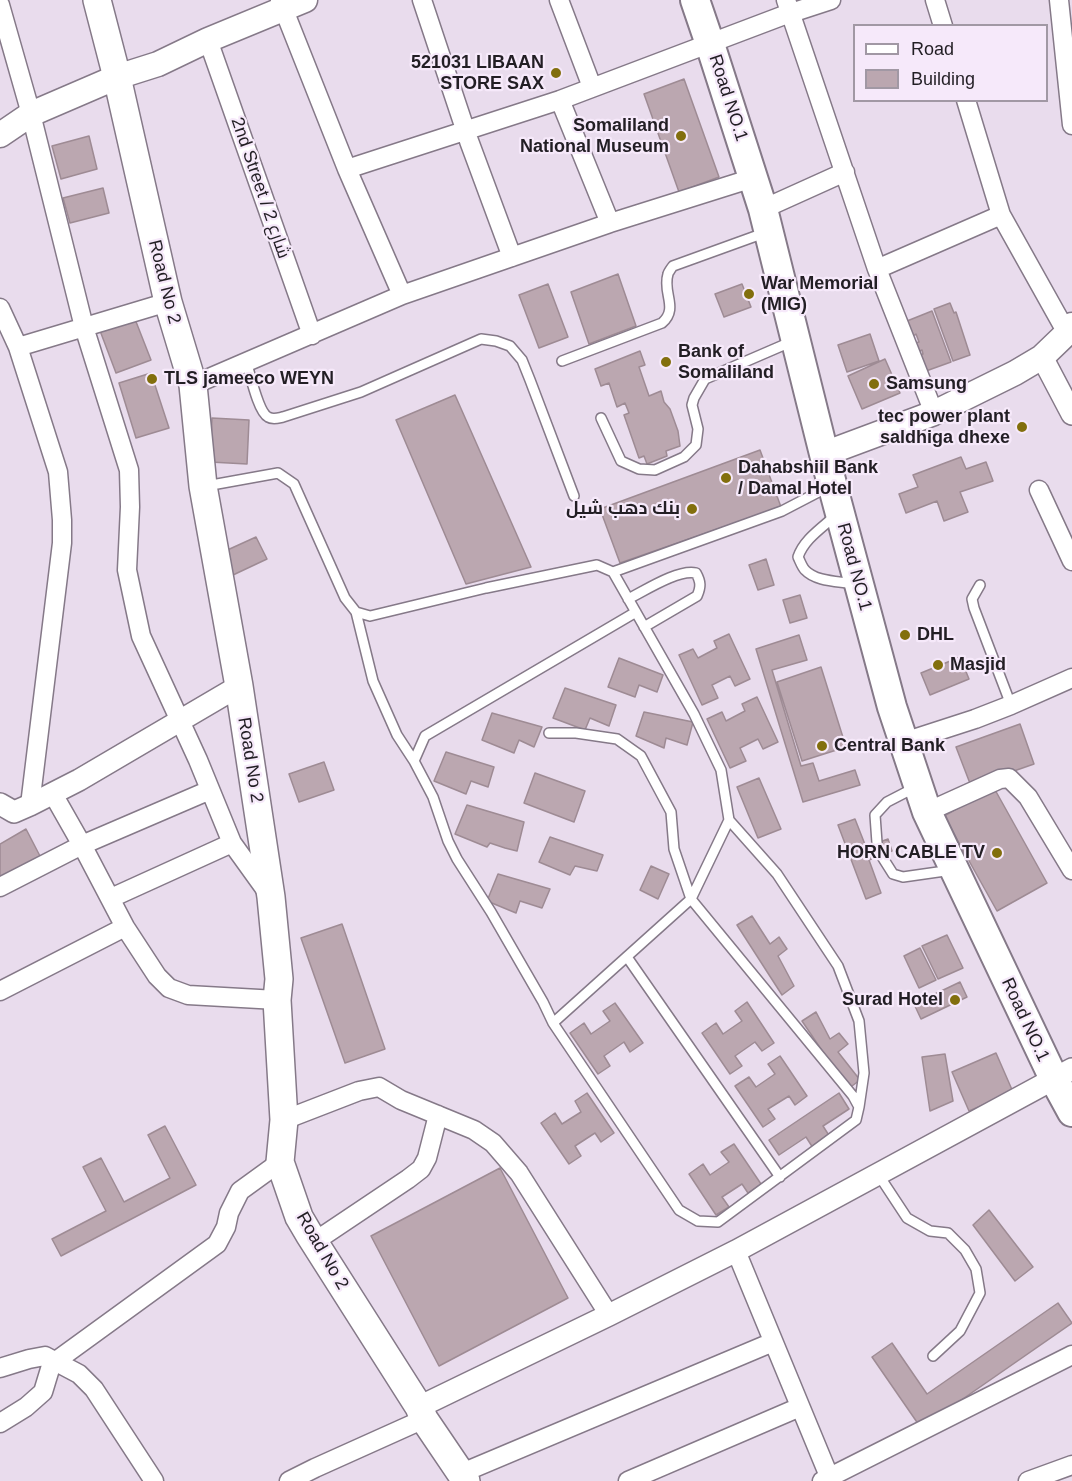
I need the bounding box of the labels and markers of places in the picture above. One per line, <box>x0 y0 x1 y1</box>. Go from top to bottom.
place label: 521031 LIBAAN STORE SAX <box>411 52 544 94</box>
marker: 521031 LIBAAN STORE SAX <box>549 66 563 80</box>
place label: Somaliland National Museum <box>520 115 669 158</box>
marker: Somaliland National Museum <box>674 129 688 143</box>
place label: War Memorial (MIG) <box>761 273 878 316</box>
marker: War Memorial (MIG) <box>742 287 756 301</box>
place label: Bank of Somaliland <box>678 341 774 384</box>
marker: Bank of Somaliland <box>659 355 673 369</box>
place label: TLS jameeco WEYN <box>164 368 334 390</box>
marker: TLS jameeco WEYN <box>145 372 159 386</box>
place label: Samsung <box>886 373 967 395</box>
marker: Samsung <box>867 377 881 391</box>
place label: tec power plant saldhiga dhexe <box>878 406 1010 448</box>
marker: tec power plant saldhiga dhexe <box>1015 420 1029 434</box>
place label: Dahabshiil Bank / Damal Hotel <box>738 457 878 500</box>
marker: Dahabshiil Bank / Damal Hotel <box>719 471 733 485</box>
place label: بنك دهب شيل <box>566 498 680 520</box>
marker: بنك دهب شيل <box>685 502 699 516</box>
place label: DHL <box>917 624 954 646</box>
marker: DHL <box>898 628 912 642</box>
place label: Masjid <box>950 654 1006 676</box>
marker: Masjid <box>931 658 945 672</box>
place label: Central Bank <box>834 735 945 757</box>
marker: Central Bank <box>815 739 829 753</box>
place label: HORN CABLE TV <box>837 842 985 864</box>
marker: HORN CABLE TV <box>990 846 1004 860</box>
place label: Surad Hotel <box>842 989 943 1011</box>
marker: Surad Hotel <box>948 993 962 1007</box>

